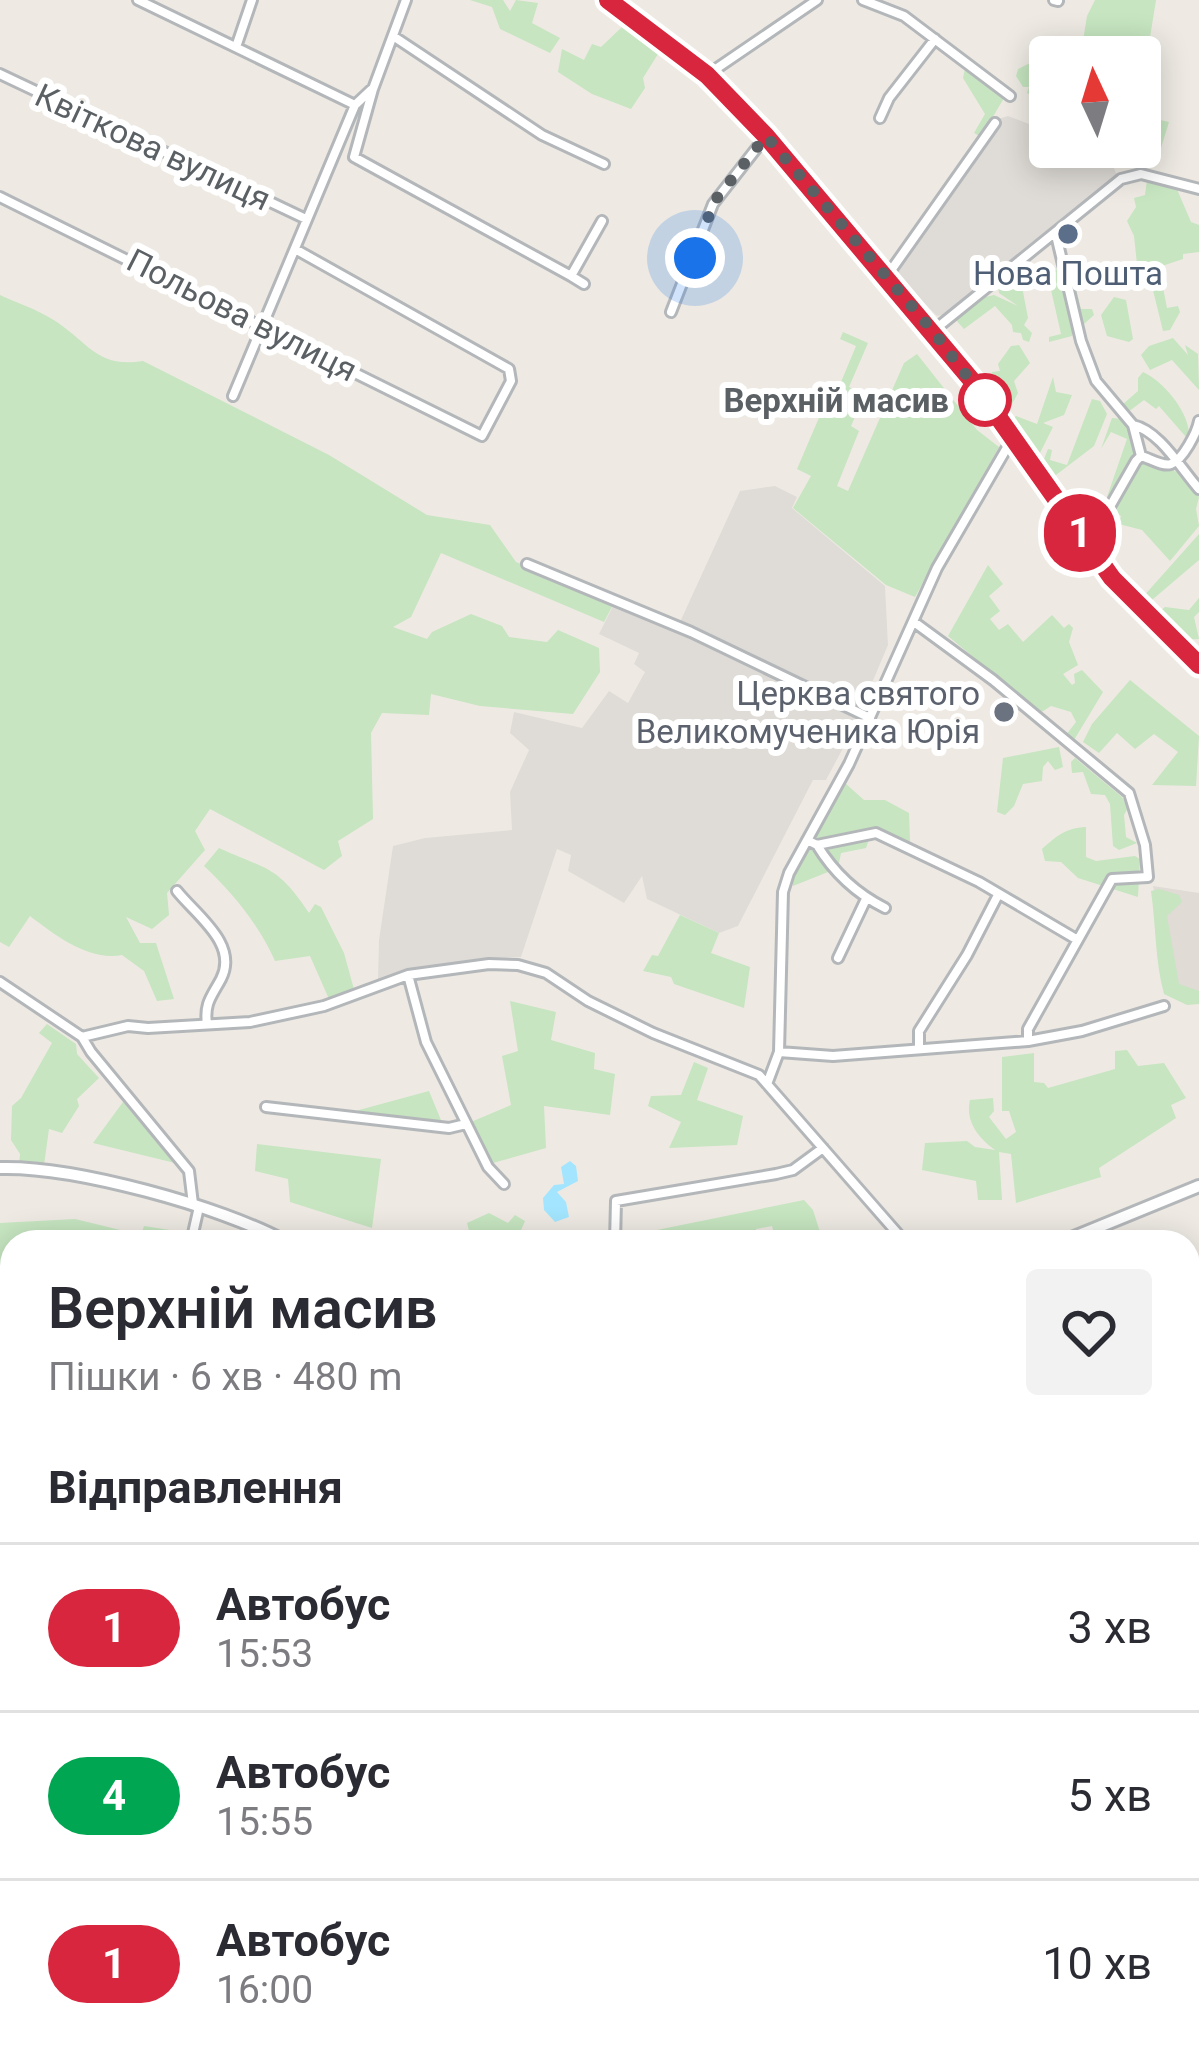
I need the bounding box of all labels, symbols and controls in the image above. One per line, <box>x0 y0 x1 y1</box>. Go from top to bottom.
north arrow <box>1029 36 1161 168</box>
map controls <box>1029 36 1161 168</box>
street label: Квіткова вулиця <box>29 75 277 219</box>
marker: Нова Пошта <box>1055 221 1081 247</box>
your location <box>665 228 725 288</box>
street label: Польова вулиця <box>121 240 363 390</box>
place label: Нова Пошта <box>973 254 1163 293</box>
marker: Верхній масив <box>960 375 1010 425</box>
place label: Верхній масив <box>723 381 949 420</box>
line badge: 1 <box>1041 494 1119 572</box>
text: 1 <box>1068 508 1092 557</box>
place label: Церква святого Великомученика Юрія <box>636 674 980 751</box>
marker: Церква святого Великомученика Юрія <box>991 699 1017 725</box>
button: heart <box>1026 1269 1152 1395</box>
text: Верхній масив <box>48 1275 437 1342</box>
text: Пішки · 6 хв · 480 m <box>48 1354 402 1400</box>
text: Відправлення <box>48 1461 343 1514</box>
text: Автобус <box>216 1578 391 1631</box>
text: 3 хв <box>1067 1601 1152 1654</box>
text: 1 <box>102 1603 126 1652</box>
text: 15:53 <box>216 1631 313 1677</box>
text: Автобус <box>216 1746 391 1799</box>
text: 5 хв <box>1067 1769 1152 1822</box>
text: 4 <box>102 1771 126 1820</box>
text: 15:55 <box>216 1799 313 1845</box>
text: Автобус <box>216 1914 391 1967</box>
text: 10 хв <box>1042 1937 1152 1990</box>
text: 1 <box>102 1939 126 1988</box>
text: 16:00 <box>216 1967 313 2013</box>

